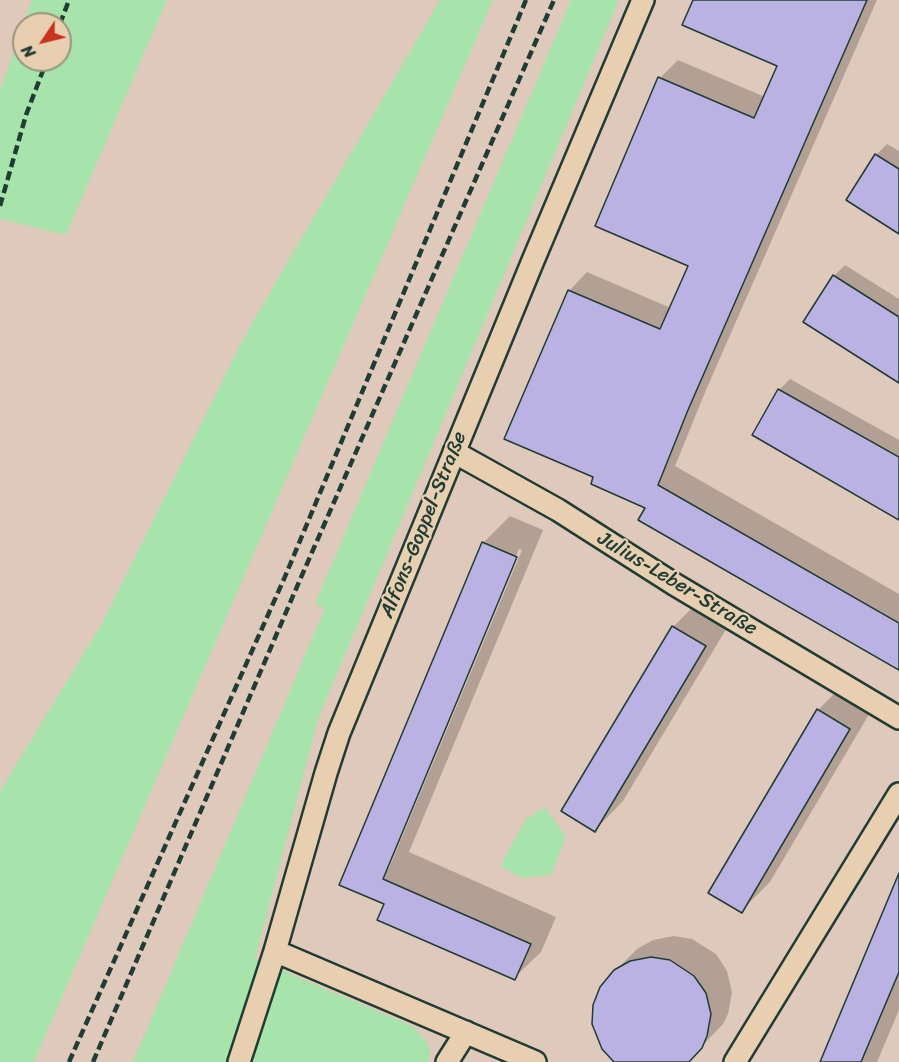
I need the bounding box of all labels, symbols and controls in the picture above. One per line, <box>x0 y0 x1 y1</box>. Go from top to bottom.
north arrow <box>12 12 72 72</box>
text: N <box>13 39 44 64</box>
street label: Alfons-Goppel-Straße <box>376 428 472 622</box>
street label: Julius-Leber-Straße <box>593 527 761 641</box>

